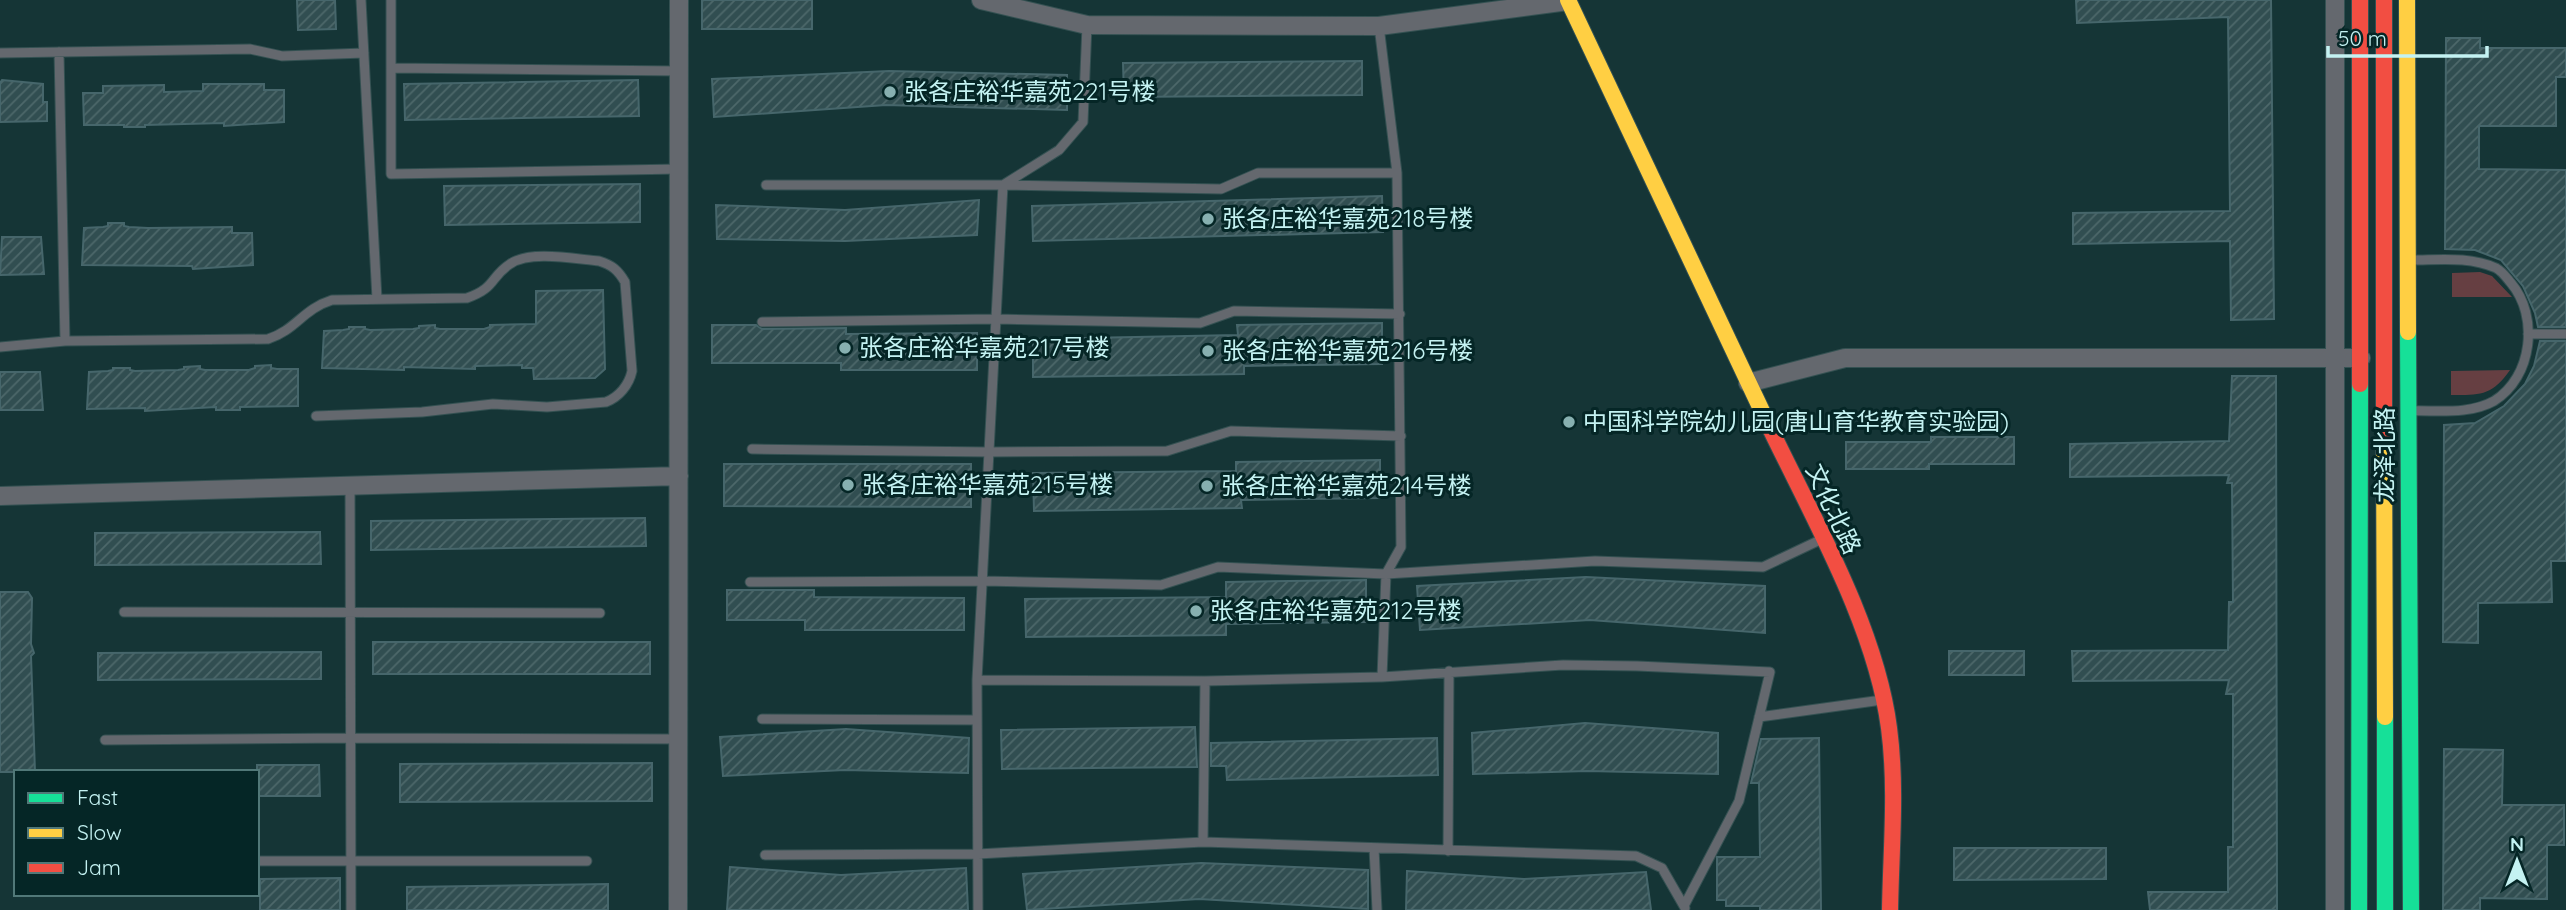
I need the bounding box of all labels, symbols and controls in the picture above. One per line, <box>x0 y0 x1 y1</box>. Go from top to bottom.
scale bar <box>2328 14 2487 58</box>
text: 50 m <box>2338 25 2387 51</box>
place label: 张各庄裕华嘉苑221号楼 <box>904 76 1155 106</box>
marker: 张各庄裕华嘉苑221号楼 <box>882 84 898 100</box>
place label: 张各庄裕华嘉苑218号楼 <box>1222 203 1473 233</box>
marker: 张各庄裕华嘉苑218号楼 <box>1200 211 1216 227</box>
place label: 张各庄裕华嘉苑217号楼 <box>859 332 1110 362</box>
place label: 张各庄裕华嘉苑216号楼 <box>1222 335 1473 365</box>
marker: 张各庄裕华嘉苑217号楼 <box>837 340 853 356</box>
marker: 张各庄裕华嘉苑216号楼 <box>1200 343 1216 359</box>
place label: 中国科学院幼儿园(唐山育华教育实验园) <box>1583 406 2009 436</box>
street label: 龙泽北路 <box>2369 407 2399 503</box>
marker: 中国科学院幼儿园(唐山育华教育实验园) <box>1561 414 1577 430</box>
street label: 文化北路 <box>1800 459 1868 558</box>
place label: 张各庄裕华嘉苑215号楼 <box>862 469 1113 499</box>
place label: 张各庄裕华嘉苑214号楼 <box>1221 470 1471 500</box>
marker: 张各庄裕华嘉苑215号楼 <box>840 477 856 493</box>
marker: 张各庄裕华嘉苑214号楼 <box>1199 478 1215 494</box>
place label: 张各庄裕华嘉苑212号楼 <box>1210 595 1461 625</box>
marker: 张各庄裕华嘉苑212号楼 <box>1188 603 1204 619</box>
legend <box>14 770 259 896</box>
text: Fast <box>77 784 118 810</box>
text: Slow <box>77 819 122 845</box>
north arrow <box>2482 826 2552 896</box>
text: N <box>2510 832 2524 856</box>
text: Jam <box>77 854 121 880</box>

